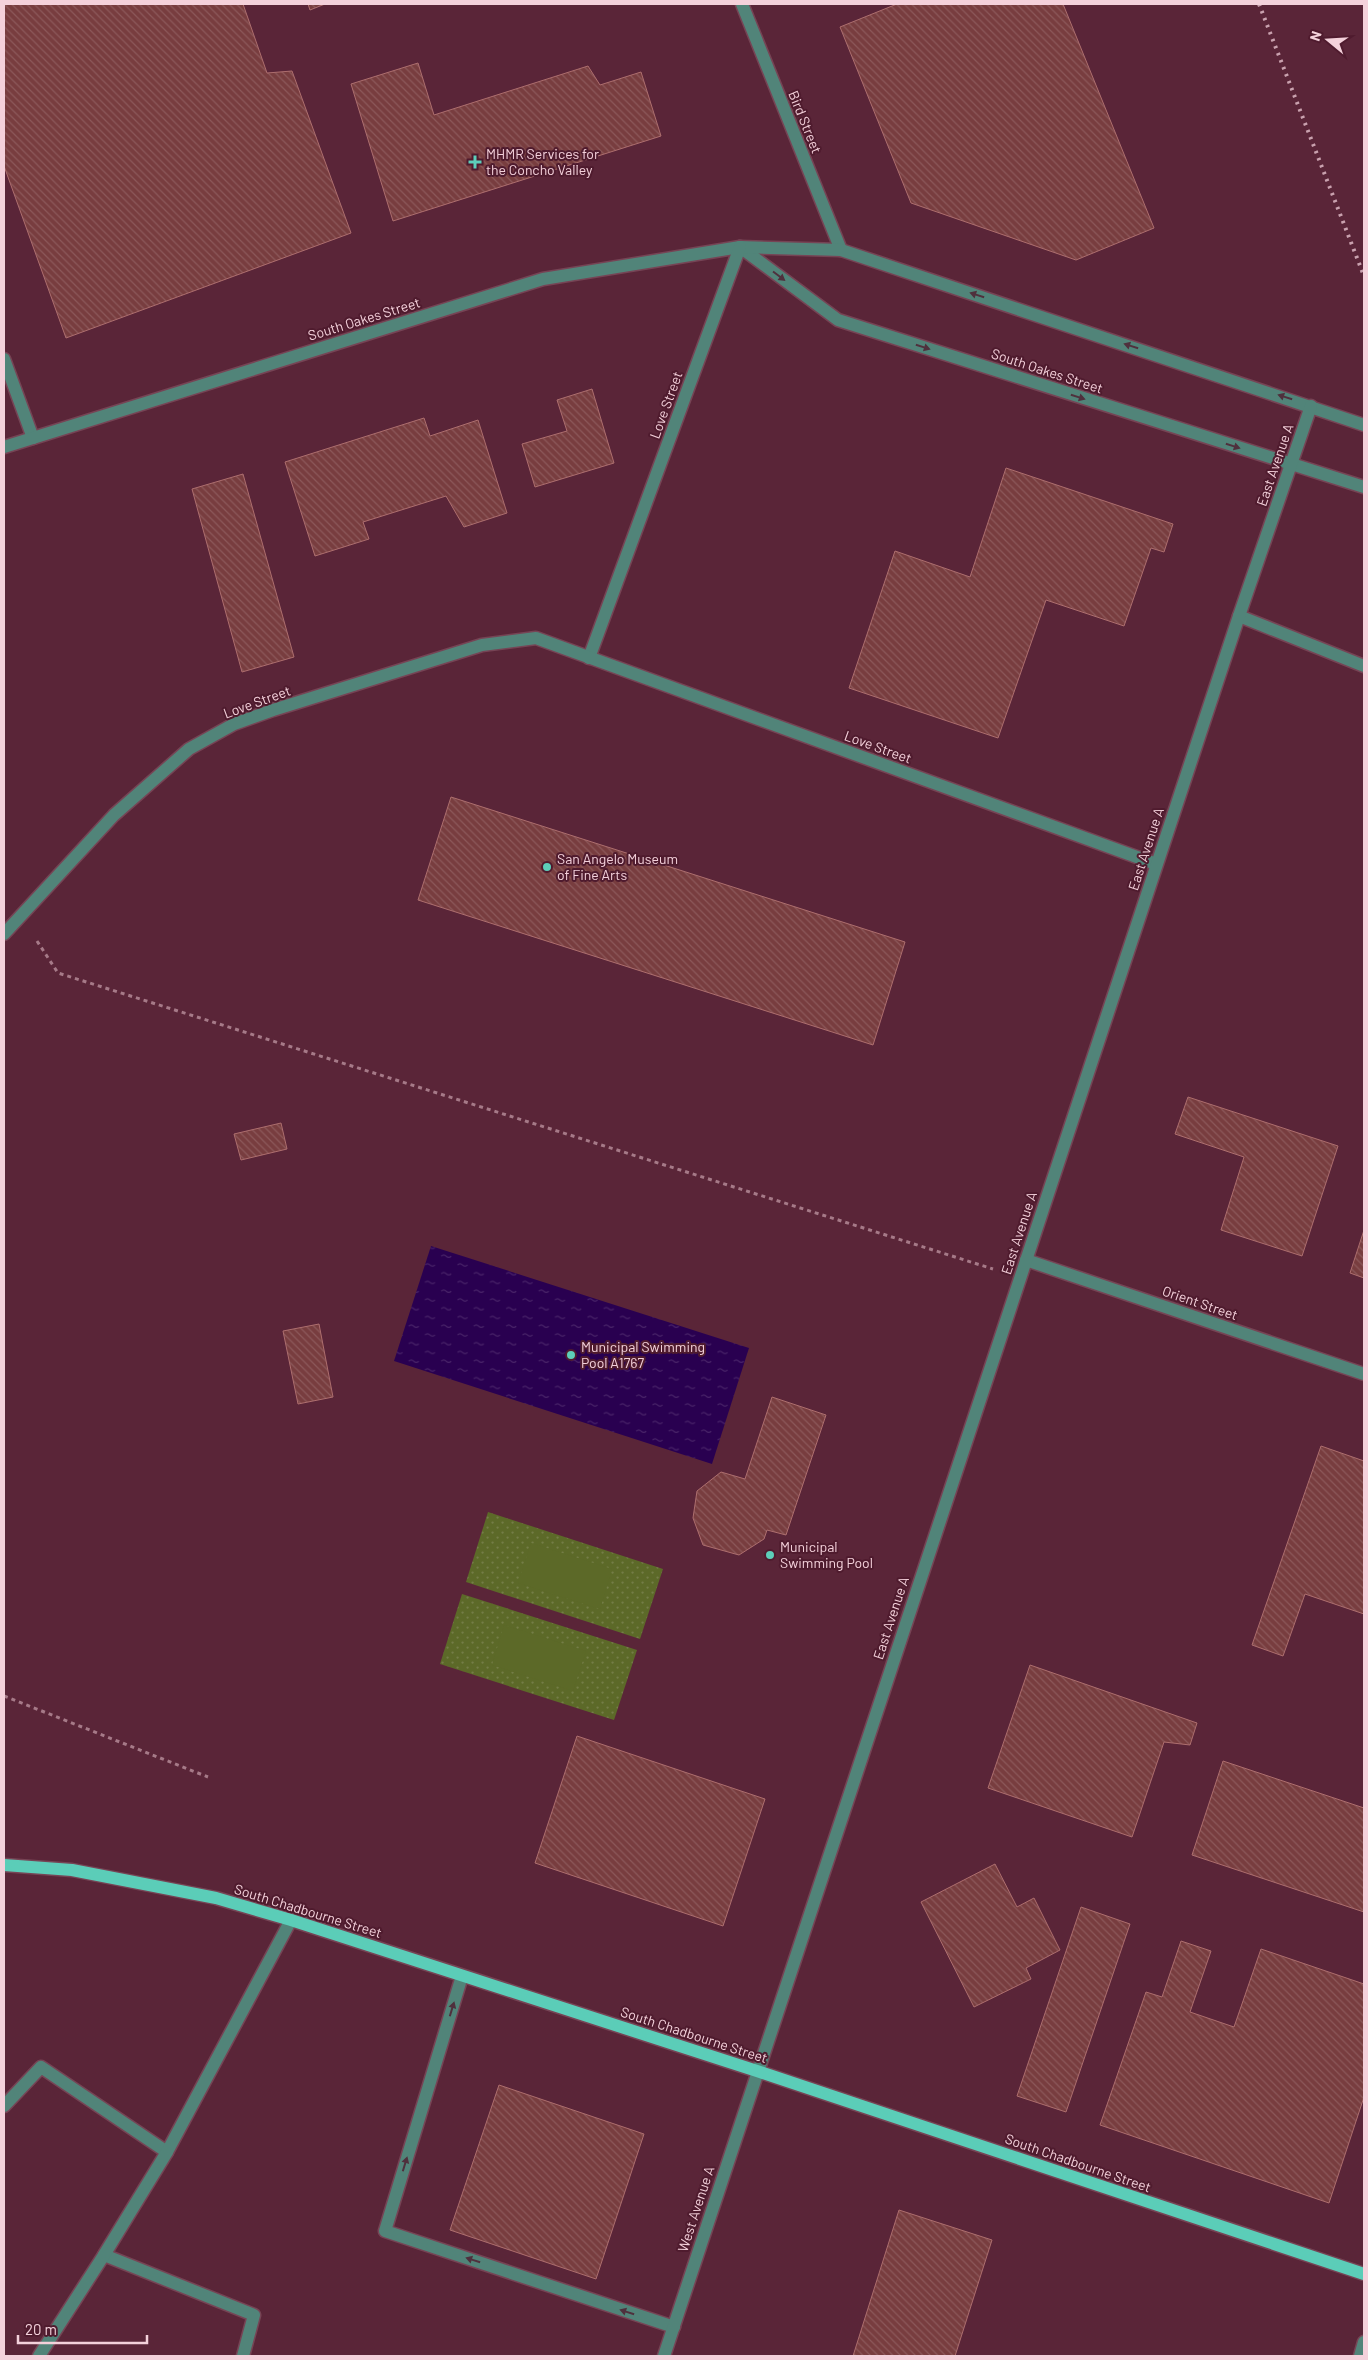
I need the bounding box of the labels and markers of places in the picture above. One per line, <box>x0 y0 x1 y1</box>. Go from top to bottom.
place label: MHMR Services for the Concho Valley <box>486 145 599 178</box>
marker: MHMR Services for the Concho Valley <box>468 155 482 169</box>
place label: San Angelo Museum of Fine Arts <box>557 850 678 883</box>
marker: San Angelo Museum of Fine Arts <box>541 861 553 873</box>
place label: Municipal Swimming Pool A1767 <box>581 1338 705 1371</box>
marker: Municipal Swimming Pool A1767 <box>565 1349 577 1361</box>
place label: Municipal Swimming Pool <box>780 1538 873 1571</box>
marker: Municipal Swimming Pool <box>764 1549 776 1561</box>

